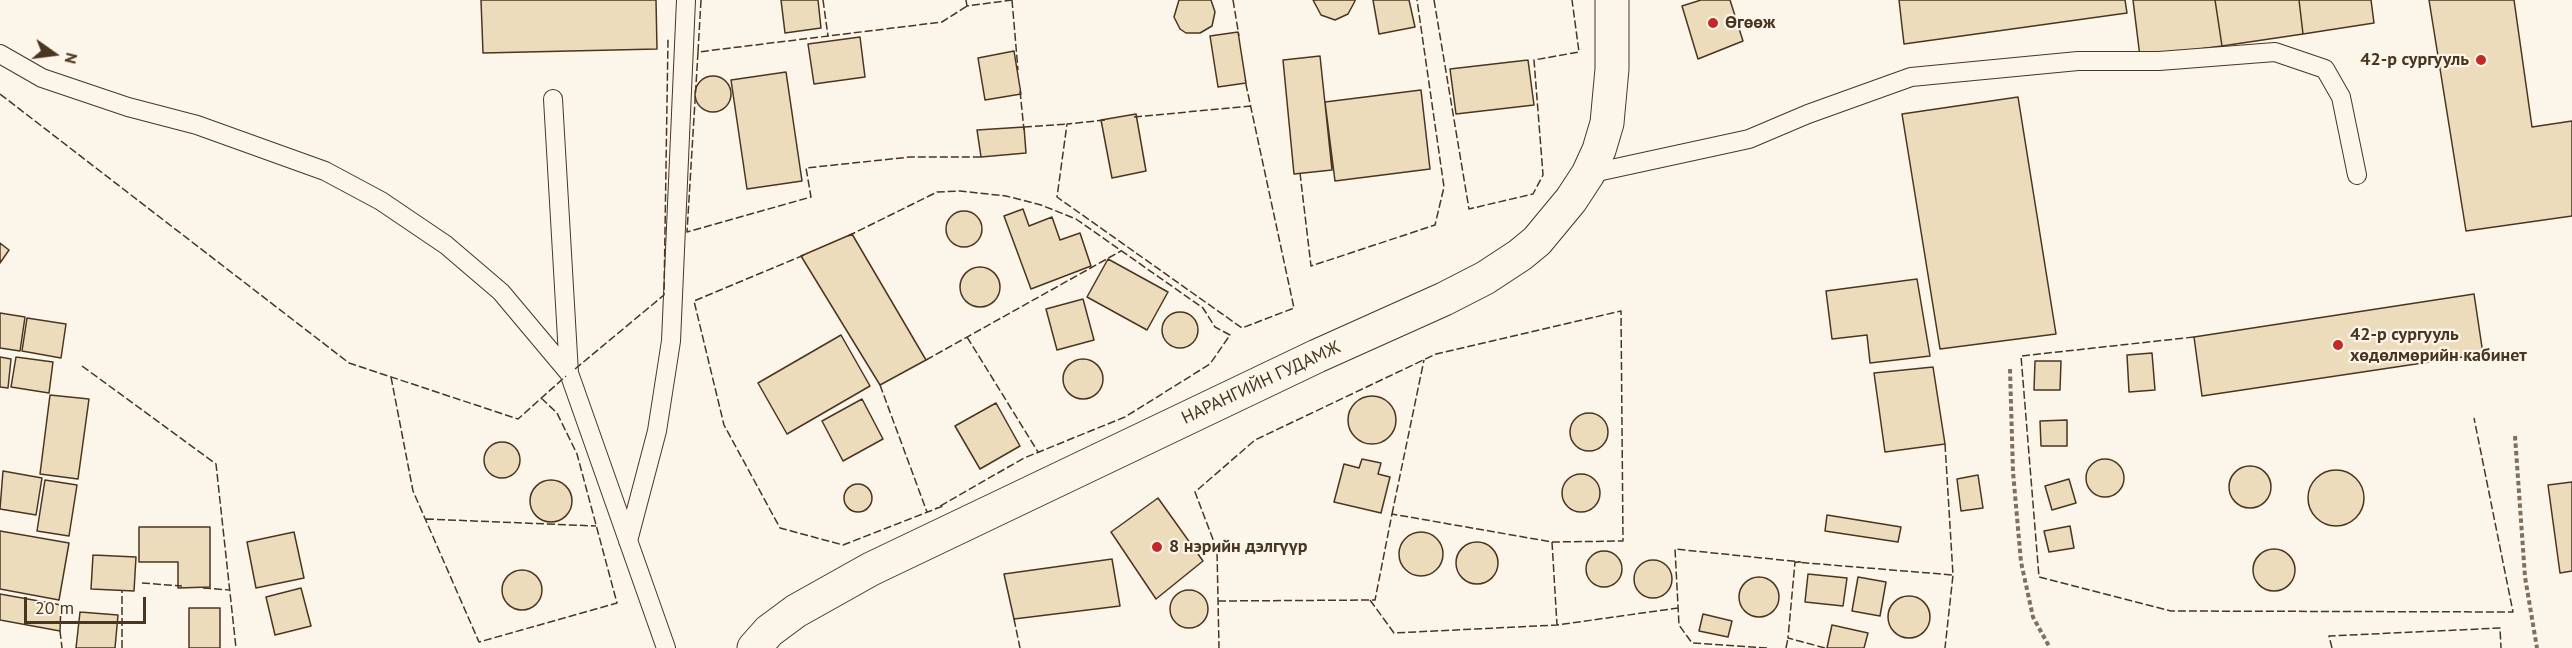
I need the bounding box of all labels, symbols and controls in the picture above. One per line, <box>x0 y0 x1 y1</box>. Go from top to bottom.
place label: Өгөөж <box>1725 12 1775 34</box>
marker: Өгөөж <box>1706 16 1720 30</box>
north arrow <box>24 24 84 84</box>
place label: 42-p сургууль <box>2360 49 2469 71</box>
text: N <box>60 51 82 66</box>
marker: 42-p сургууль <box>2474 53 2488 67</box>
place label: 42-p сургууль хөдөлмөрийн кабинет <box>2350 324 2527 366</box>
street label: НАРАНГИЙН ГУДАМЖ <box>1178 337 1344 429</box>
marker: 42-p сургууль хөдөлмөрийн кабинет <box>2331 338 2345 352</box>
place label: 8 нэрийн дэлгүүр <box>1169 536 1307 558</box>
marker: 8 нэрийн дэлгүүр <box>1150 540 1164 554</box>
scale bar <box>27 585 148 623</box>
text: 20 m <box>35 596 74 619</box>

